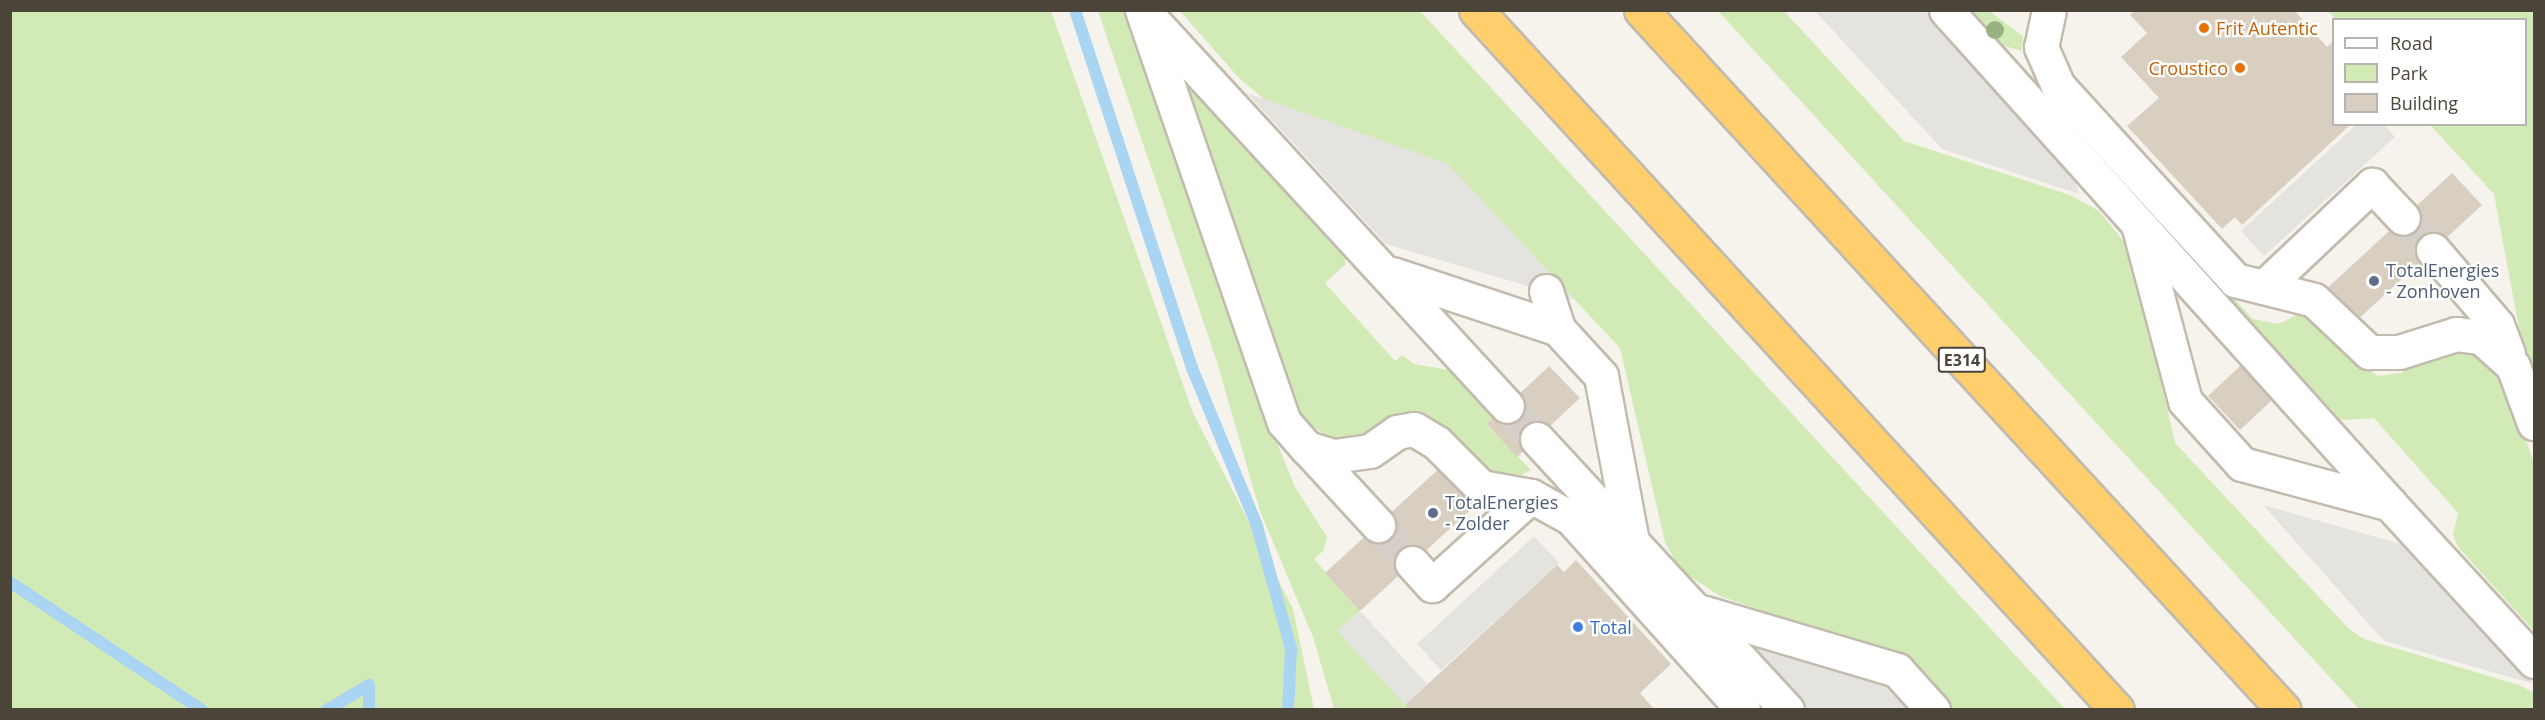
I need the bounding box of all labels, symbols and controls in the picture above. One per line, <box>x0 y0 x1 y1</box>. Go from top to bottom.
place label: Frit Autentic <box>2216 17 2318 39</box>
legend <box>2332 18 2527 126</box>
marker: Frit Autentic <box>2197 21 2211 35</box>
text: Road <box>2390 31 2433 55</box>
place label: Croustico <box>2148 57 2228 79</box>
marker: Croustico <box>2233 61 2247 75</box>
text: Park <box>2390 61 2428 85</box>
text: Building <box>2390 91 2458 115</box>
place label: TotalEnergies - Zonhoven <box>2386 260 2499 302</box>
marker: TotalEnergies - Zonhoven <box>2367 274 2381 288</box>
road number: E314 <box>1936 347 1988 373</box>
place label: TotalEnergies - Zolder <box>1445 492 1558 534</box>
marker: TotalEnergies - Zolder <box>1426 506 1440 520</box>
place label: Total <box>1590 616 1632 638</box>
marker: Total <box>1571 620 1585 634</box>

